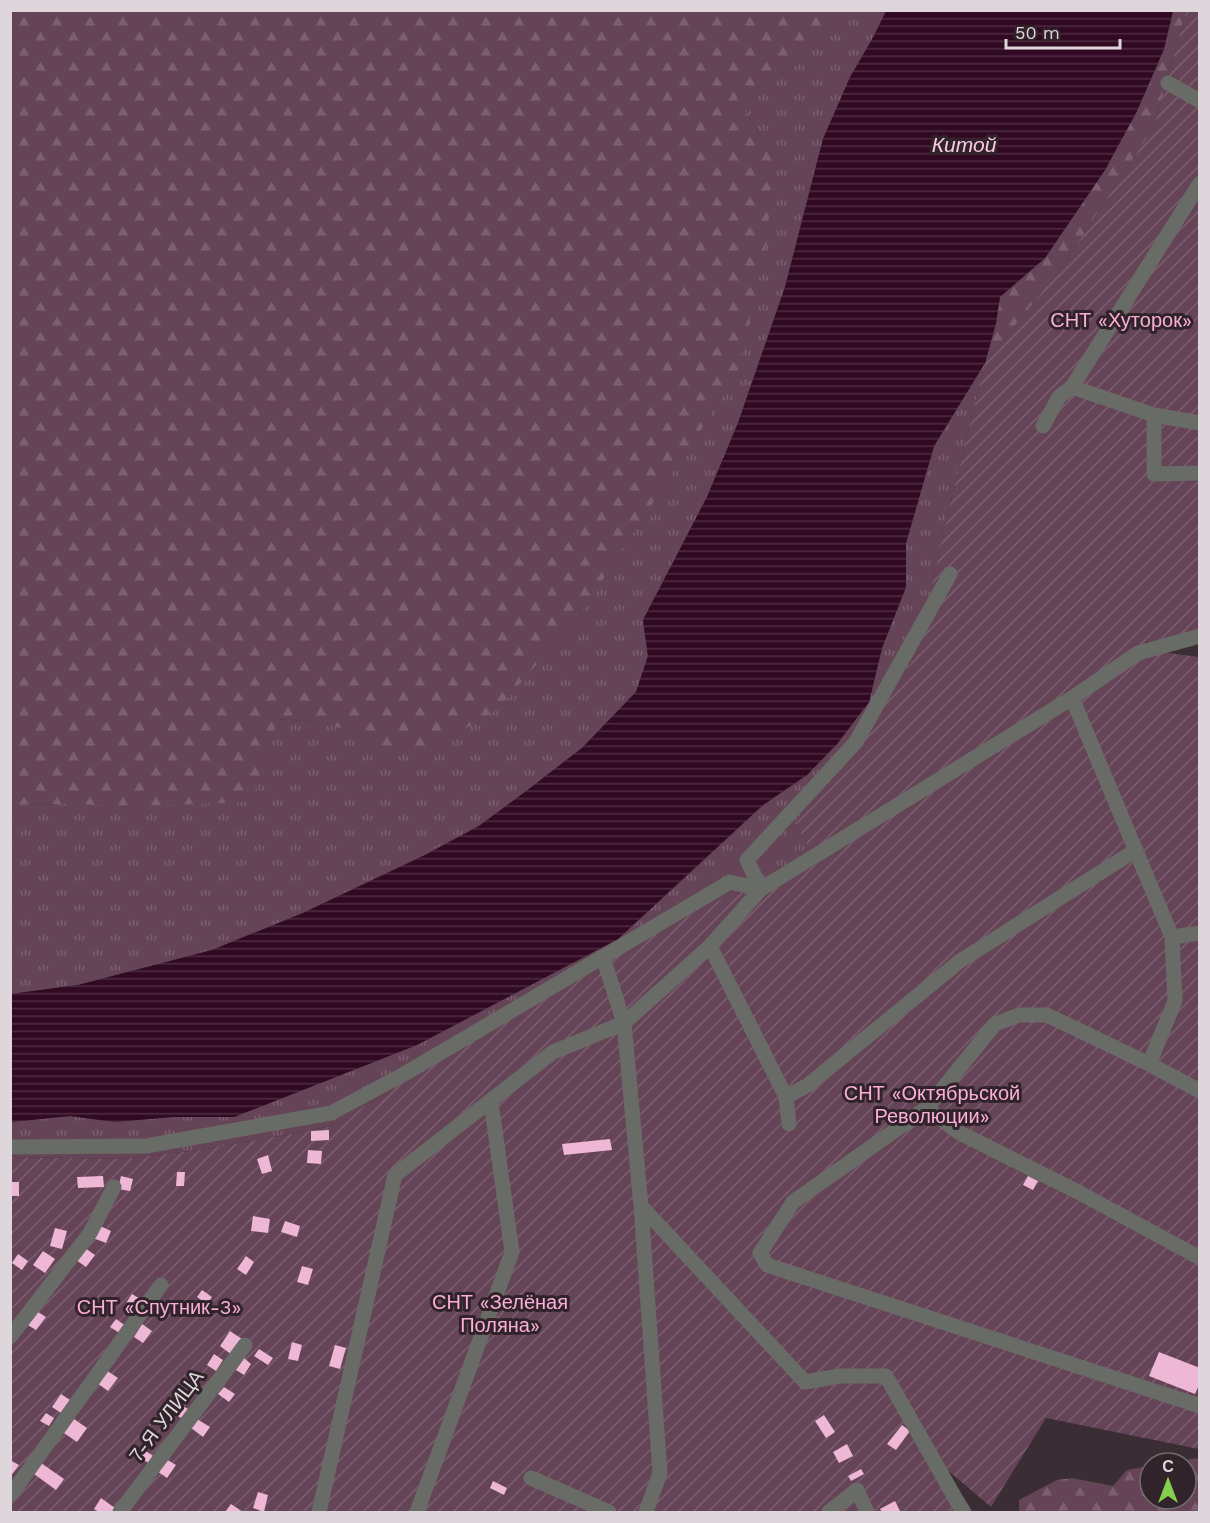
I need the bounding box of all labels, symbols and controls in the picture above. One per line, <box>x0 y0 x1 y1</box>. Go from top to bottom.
scale bar <box>1006 12 1120 50</box>
text: 50 m <box>1015 22 1060 43</box>
water label: Китой <box>932 132 997 157</box>
park label: СНТ «Хуторок» <box>1050 308 1192 332</box>
park label: СНТ «Октябрьской Революции» <box>844 1081 1020 1128</box>
park label: СНТ «Зелёная Поляна» <box>432 1290 568 1337</box>
park label: СНТ «Спутник-3» <box>77 1295 241 1319</box>
street label: 7-Я УЛИЦА <box>124 1365 209 1467</box>
north arrow <box>1138 1451 1198 1511</box>
text: С <box>1162 1457 1174 1476</box>

